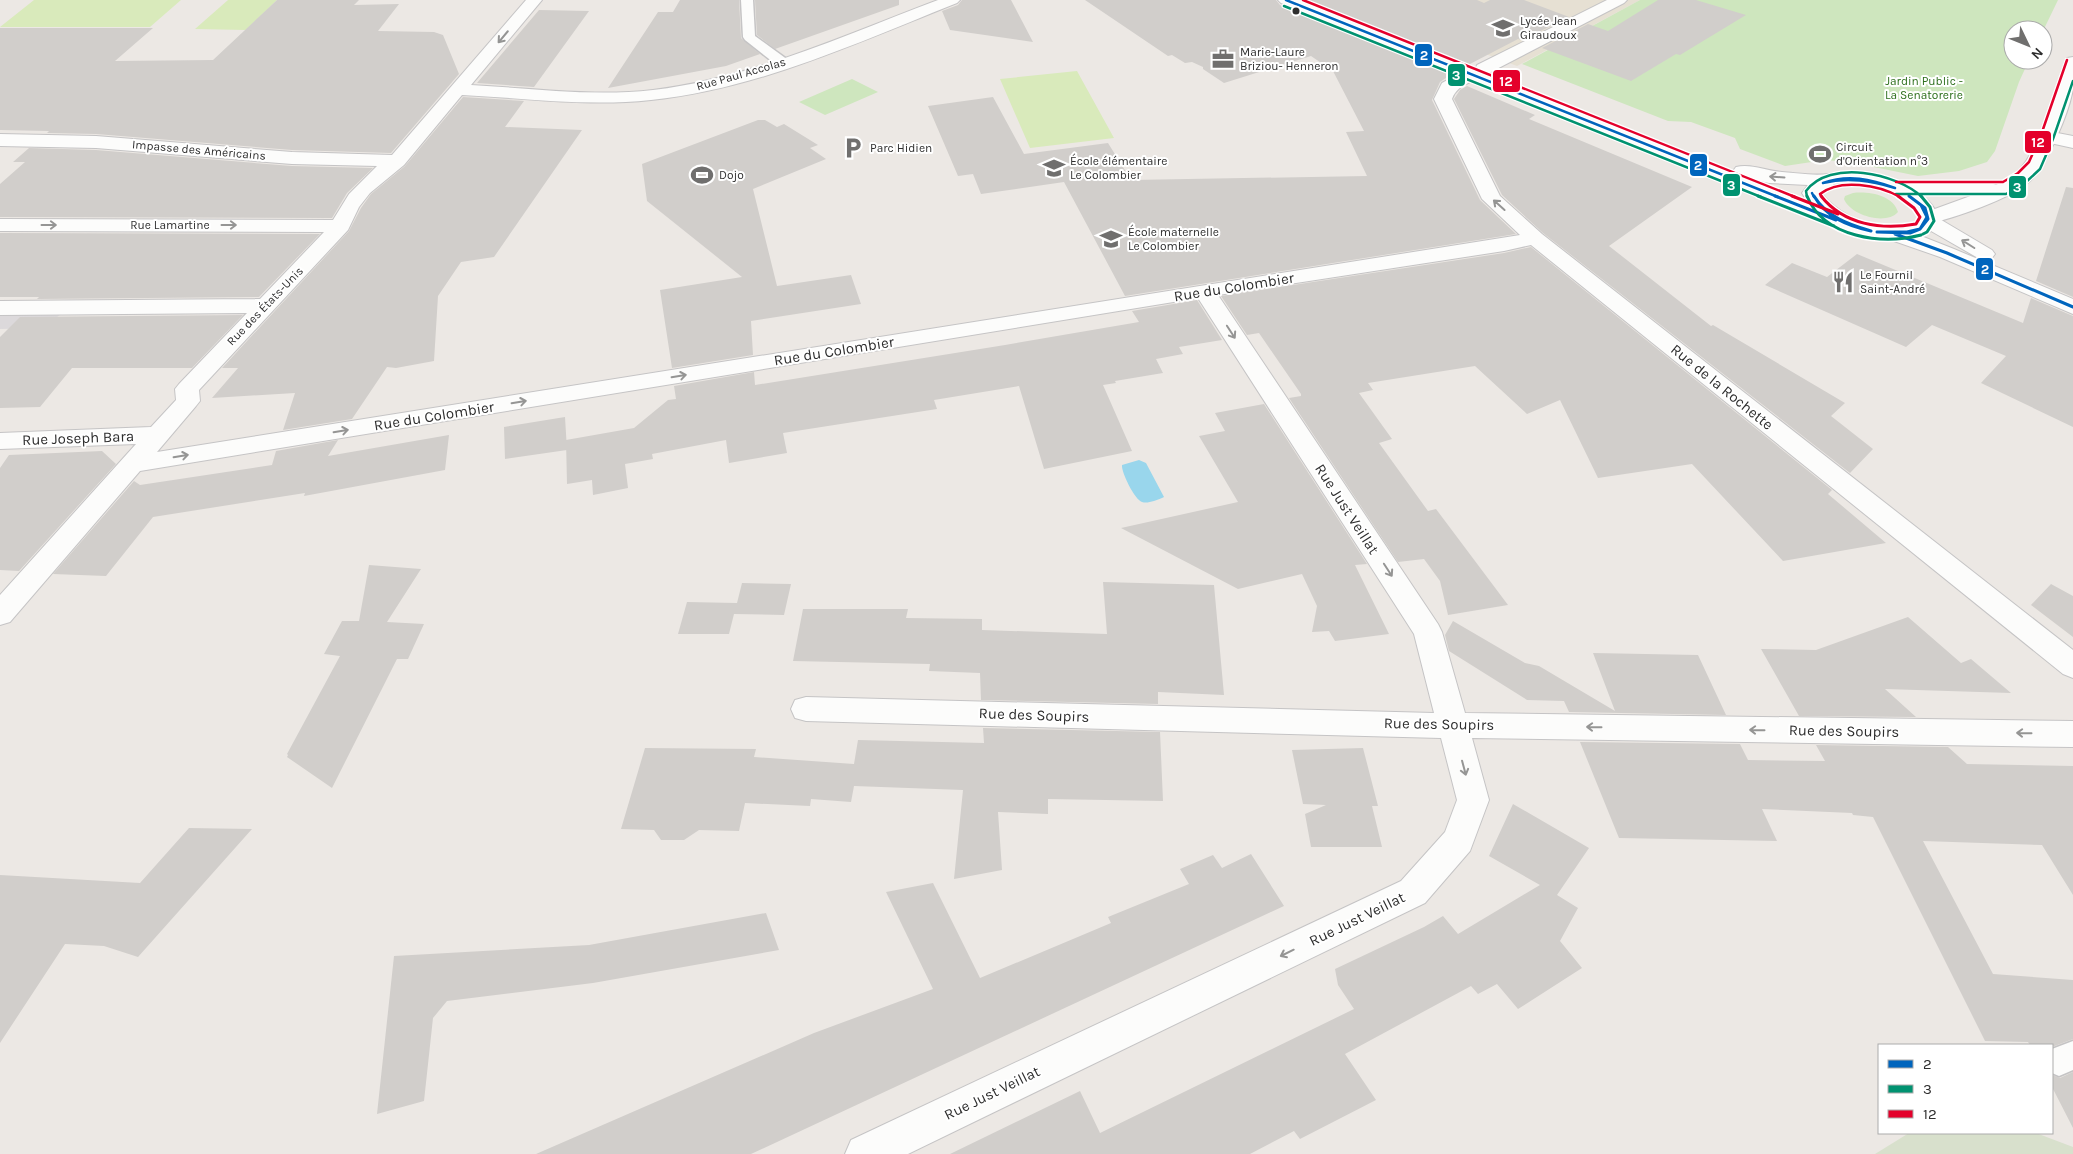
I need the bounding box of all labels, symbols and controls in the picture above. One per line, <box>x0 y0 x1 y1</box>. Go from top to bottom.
unlabelled marker <box>1291 6 1301 16</box>
place label: Lycée Jean Giraudoux <box>1520 14 1577 42</box>
school or university icon: Lycée Jean Giraudoux <box>1490 15 1516 41</box>
north arrow <box>2003 20 2053 70</box>
one-way arrow <box>497 31 508 44</box>
line badge: 2 <box>1414 43 1433 67</box>
text: N <box>2027 44 2047 63</box>
place label: Marie-Laure Briziou- Henneron <box>1240 45 1338 73</box>
office icon: Marie-Laure Briziou- Henneron <box>1210 46 1236 72</box>
text: 2 <box>1420 47 1428 64</box>
street label: Rue Paul Accolas <box>695 55 787 93</box>
line badge: 3 <box>1447 63 1466 87</box>
text: 3 <box>1452 67 1460 84</box>
line badge: 12 <box>1492 69 1521 93</box>
text: 12 <box>1499 73 1513 90</box>
park label: Jardin Public - La Senatorerie <box>1885 74 1963 102</box>
line badge: 12 <box>2024 130 2052 154</box>
text: 12 <box>2031 134 2045 151</box>
parking icon: Parc Hidien <box>840 135 866 161</box>
street label: Impasse des Américains <box>131 137 267 163</box>
place label: Circuit d'Orientation n°3 <box>1836 140 1928 168</box>
place label: Parc Hidien <box>870 141 932 155</box>
sports icon: Circuit d'Orientation n°3 <box>1807 141 1833 167</box>
place label: École élémentaire Le Colombier <box>1070 153 1167 182</box>
line badge: 2 <box>1689 153 1708 177</box>
school or university icon: École élémentaire Le Colombier <box>1041 155 1067 181</box>
text: 2 <box>1694 157 1702 174</box>
sports icon: Dojo <box>689 162 715 188</box>
place label: Dojo <box>719 168 744 182</box>
line badge: 3 <box>1722 173 1741 197</box>
one-way arrow <box>1769 173 1785 182</box>
line badge: 3 <box>2008 175 2027 199</box>
text: 3 <box>1727 177 1735 194</box>
text: 3 <box>2013 179 2021 196</box>
one-way arrow <box>1492 199 1505 211</box>
street label: Rue Lamartine <box>130 218 210 232</box>
one-way arrow <box>40 220 56 230</box>
one-way arrow <box>220 220 236 230</box>
place label: École maternelle Le Colombier <box>1128 224 1219 253</box>
school or university icon: École maternelle Le Colombier <box>1098 226 1124 252</box>
one-way arrow <box>1961 238 1975 249</box>
line badge: 2 <box>1975 257 1994 281</box>
text: 2 <box>1981 261 1989 278</box>
street label: Rue des États-Unis <box>223 263 306 348</box>
place label: Le Fournil Saint-André <box>1860 268 1925 296</box>
street label: Rue du Colombier <box>1173 269 1296 305</box>
restaurant icon: Le Fournil Saint-André <box>1830 269 1856 295</box>
one-way arrow <box>1226 325 1236 339</box>
street label: Rue du Colombier <box>773 333 896 369</box>
street label: Rue de la Rochette <box>1667 340 1777 434</box>
one-way arrow <box>671 370 687 380</box>
one-way arrow <box>511 396 527 406</box>
street label: Rue du Colombier <box>373 398 496 434</box>
one-way arrow <box>333 425 349 435</box>
street label: Rue Joseph Bara <box>22 427 134 449</box>
one-way arrow <box>172 451 188 461</box>
street label: Rue Just Veillat <box>1311 460 1383 558</box>
one-way arrow <box>1382 563 1393 577</box>
street label: Rue des Soupirs <box>978 704 1090 726</box>
street label: Rue des Soupirs <box>1384 714 1494 734</box>
street label: Rue des Soupirs <box>1789 721 1899 741</box>
one-way arrow <box>1587 722 1603 732</box>
one-way arrow <box>1749 725 1765 734</box>
one-way arrow <box>2017 728 2033 738</box>
one-way arrow <box>1460 760 1470 776</box>
street label: Rue Just Veillat <box>1306 888 1408 950</box>
one-way arrow <box>1279 948 1294 958</box>
legend <box>1878 1044 2053 1134</box>
text: 2 <box>1923 1055 1932 1073</box>
street label: Rue Just Veillat <box>941 1062 1043 1124</box>
text: 3 <box>1923 1080 1932 1098</box>
text: 12 <box>1923 1105 1937 1123</box>

